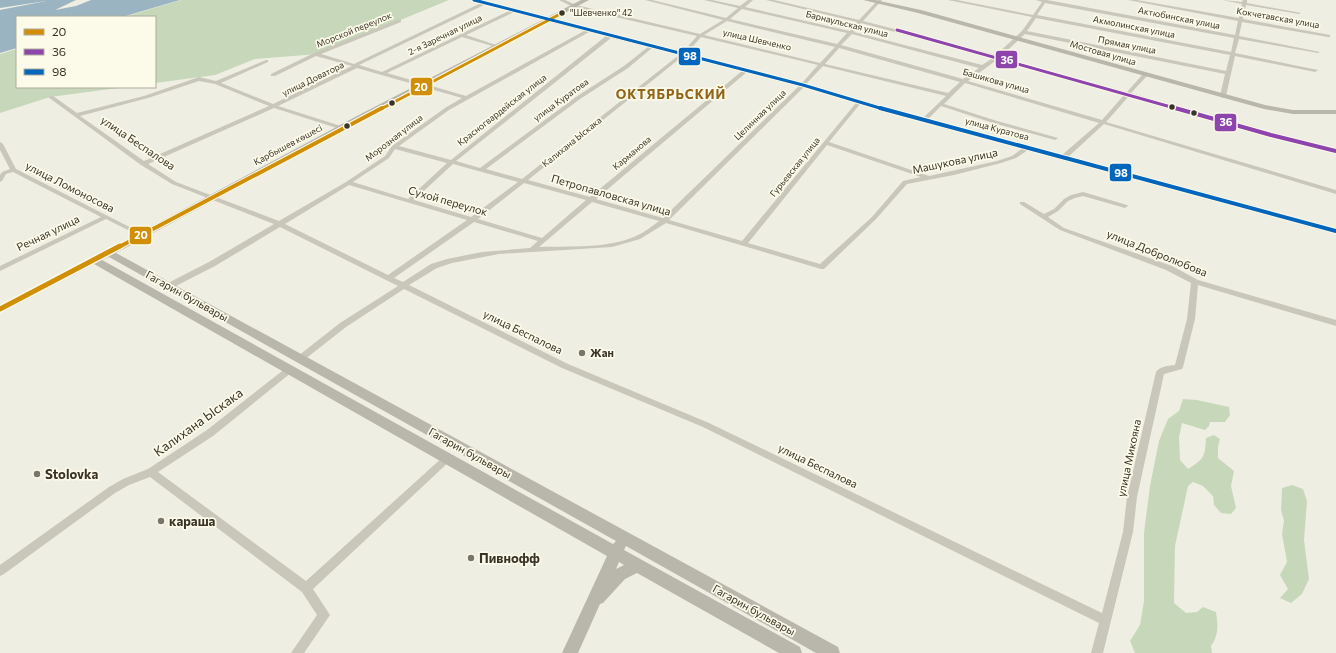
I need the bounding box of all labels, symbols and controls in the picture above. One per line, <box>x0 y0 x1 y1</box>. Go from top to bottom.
street label: Актюбинская улица <box>1137 4 1221 31</box>
street label: Кокчетавская улица <box>1236 5 1321 30</box>
place label: "Шевченко" 42 <box>570 7 632 18</box>
marker: "Шевченко" 42 <box>557 8 567 18</box>
street label: Барнаульская улица <box>805 8 890 39</box>
street label: Морской переулок <box>315 9 393 50</box>
street label: 2-я Заречная улица <box>406 12 484 57</box>
street label: Акмолинская улица <box>1092 13 1176 40</box>
legend <box>16 16 156 88</box>
text: 20 <box>52 24 67 38</box>
street label: улица Шевченко <box>722 26 792 53</box>
street label: Прямая улица <box>1097 33 1157 56</box>
street label: Мостовая улица <box>1069 38 1138 67</box>
text: 36 <box>52 44 66 58</box>
line badge: 98 <box>678 47 701 66</box>
text: 98 <box>683 49 697 62</box>
line badge: 36 <box>995 50 1018 69</box>
text: 36 <box>1000 53 1014 66</box>
street label: улица Доватора <box>280 59 346 98</box>
text: 98 <box>52 64 67 78</box>
street label: Башикова улица <box>962 66 1031 95</box>
street label: Красногвардейская улица <box>455 71 549 148</box>
street label: улица Куратова <box>531 76 591 123</box>
line badge: 20 <box>410 77 433 96</box>
text: 20 <box>414 80 428 93</box>
district label: ОКТЯБРЬСКИЙ <box>616 85 726 102</box>
street label: Целинная улица <box>731 87 788 142</box>
unlabelled marker <box>387 98 397 108</box>
unlabelled marker <box>1167 102 1177 112</box>
unlabelled marker <box>1189 108 1199 118</box>
street label: Морозная улица <box>363 112 425 163</box>
street label: улица Беспалова <box>99 113 178 172</box>
line badge: 36 <box>1214 113 1237 132</box>
street label: Калихана Ыскака <box>540 114 604 169</box>
street label: улица Куратова <box>964 115 1031 142</box>
text: 36 <box>1219 115 1233 128</box>
unlabelled marker <box>342 121 352 131</box>
street label: Қарбышев көшесі <box>252 122 324 167</box>
street label: Карманова <box>610 133 653 172</box>
street label: Гурьевская улица <box>767 134 822 199</box>
street label: Машукова улица <box>911 145 999 176</box>
street label: улица Ломоносова <box>24 159 117 215</box>
line badge: 98 <box>1109 163 1132 182</box>
text: 98 <box>1114 166 1128 179</box>
street label: Петропавловская улица <box>550 171 672 218</box>
street label: Сухой переулок <box>407 183 489 218</box>
street label: Речная улица <box>14 212 81 253</box>
line badge: 20 <box>129 226 152 245</box>
street label: улица Добролюбова <box>1105 226 1209 279</box>
text: 20 <box>134 228 148 241</box>
street label: Гагарин бульвары <box>144 267 231 324</box>
street label: улица Беспалова <box>481 307 565 356</box>
place label: Жан <box>590 346 614 359</box>
marker: Жан <box>577 348 587 358</box>
street label: Калихана Ыскака <box>150 384 246 460</box>
street label: улица Микояна <box>1114 418 1143 498</box>
street label: Гагарин бульвары <box>427 424 514 481</box>
street label: улица Беспалова <box>776 441 860 490</box>
place label: Stolovka <box>45 466 98 482</box>
marker: Stolovka <box>32 469 42 479</box>
place label: караша <box>169 513 216 529</box>
marker: караша <box>156 516 166 526</box>
place label: Пивнофф <box>479 550 540 566</box>
marker: Пивнофф <box>466 553 476 563</box>
street label: Гагарин бульвары <box>711 581 798 638</box>

